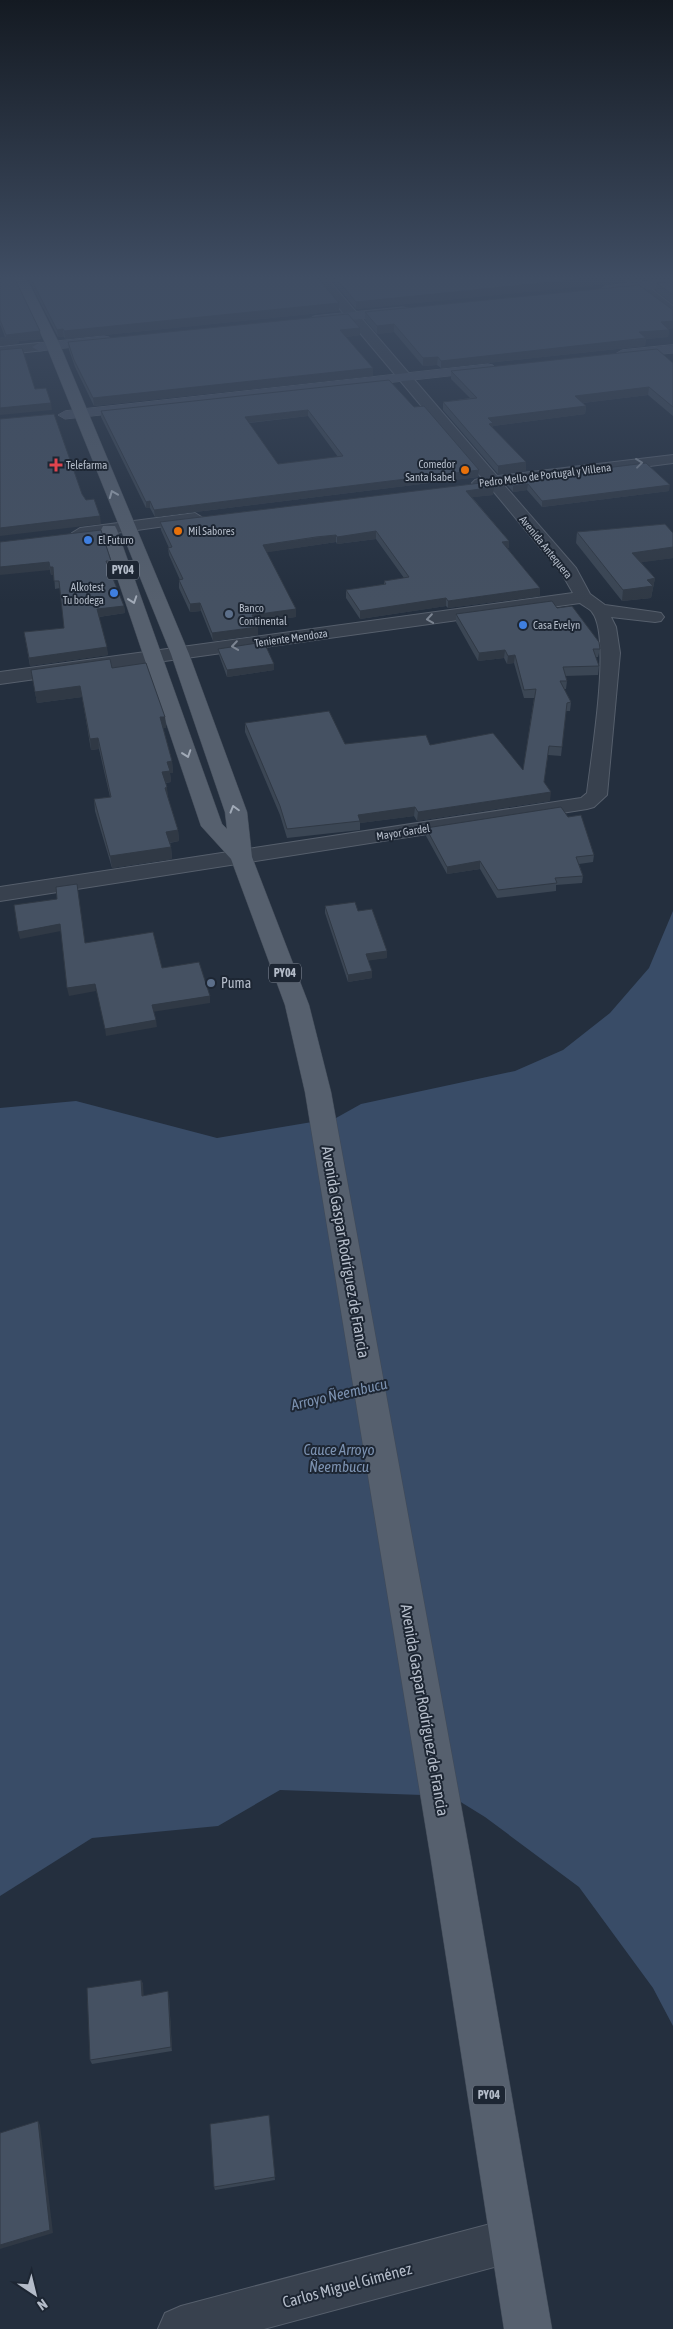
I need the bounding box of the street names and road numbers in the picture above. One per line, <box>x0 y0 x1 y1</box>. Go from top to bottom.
street label: Pedro Mello de Portugal y Villena <box>478 461 612 489</box>
street label: Avenida Antequera <box>517 513 575 581</box>
road number: PY04 <box>107 560 139 580</box>
street label: Teniente Mendoza <box>254 627 328 649</box>
street label: Mayor Gardel <box>375 822 431 842</box>
road number: PY04 <box>269 964 301 982</box>
street label: Avenida Gaspar Rodríguez de Francia <box>317 1145 374 1360</box>
street label: Avenida Gaspar Rodríguez de Francia <box>396 1603 453 1818</box>
road number: PY04 <box>473 2086 505 2104</box>
street label: Carlos Miguel Giménez <box>280 2259 414 2312</box>

